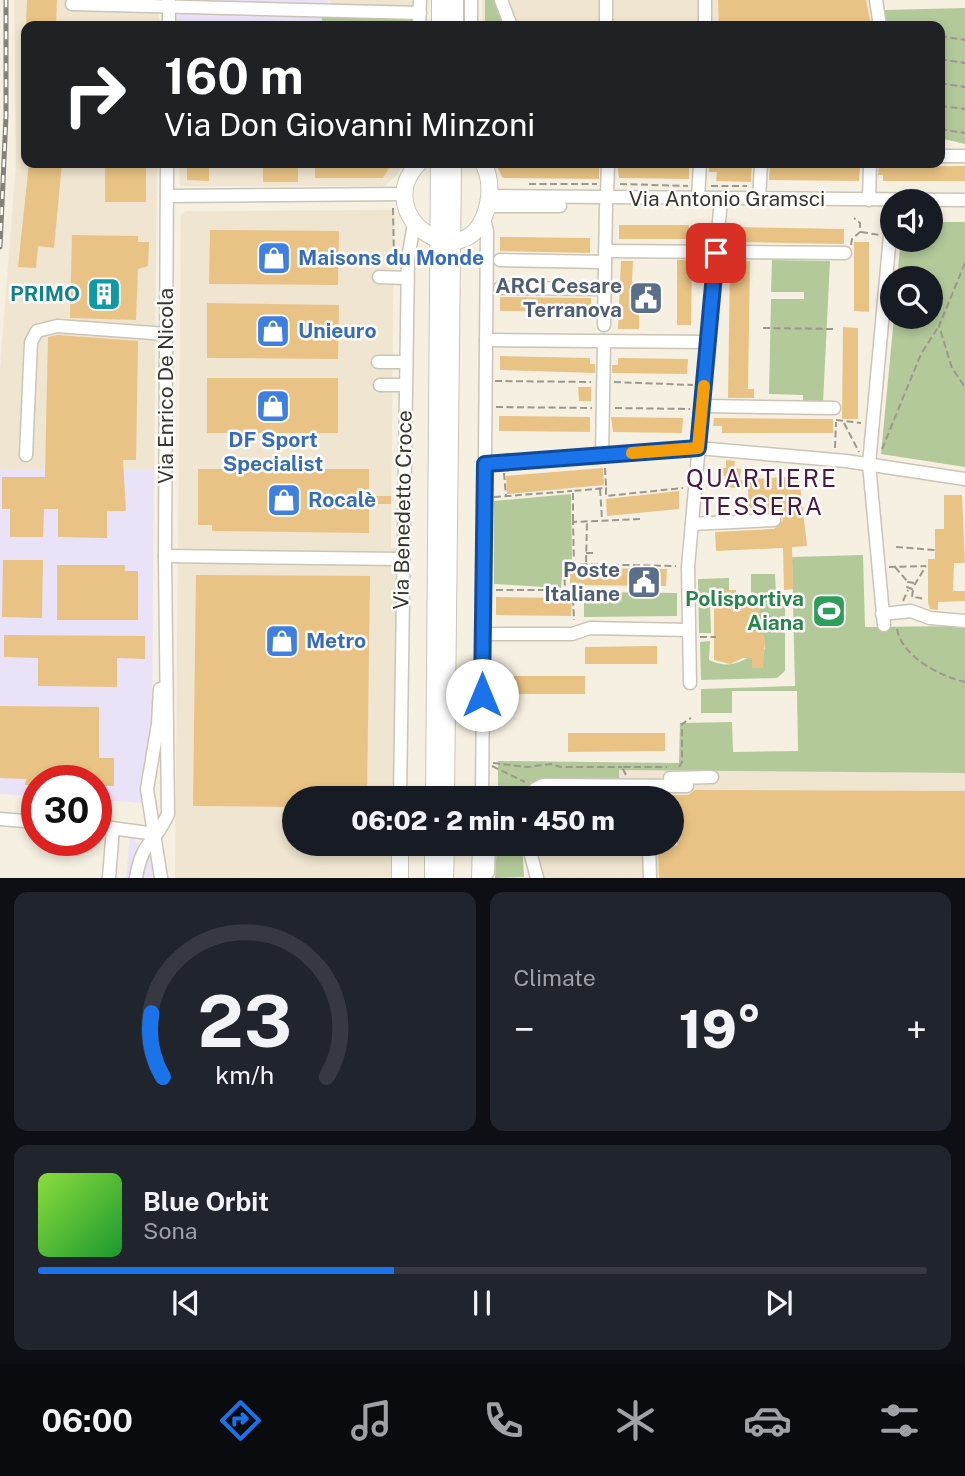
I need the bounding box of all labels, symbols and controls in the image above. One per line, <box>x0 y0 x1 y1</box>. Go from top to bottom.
text: 160 m <box>164 47 304 105</box>
icon: right <box>49 49 140 140</box>
text: Via Don Giovanni Minzoni <box>164 106 535 143</box>
street label: Via Antonio Gramsci <box>629 186 825 211</box>
map controls <box>880 189 943 329</box>
button: sound <box>880 189 943 252</box>
pin <box>686 223 746 283</box>
icon: arrive <box>697 234 735 272</box>
shop icon: Maisons du Monde <box>255 239 293 277</box>
place label: Maisons du Monde <box>298 245 484 270</box>
button: search <box>880 266 943 329</box>
place label: ARCI Cesare Terranova <box>495 273 622 322</box>
building icon: PRIMO <box>85 275 123 313</box>
public building icon: ARCI Cesare Terranova <box>627 279 665 317</box>
place label: PRIMO <box>10 281 80 306</box>
street label: Via Enrico De Nicola <box>153 288 178 484</box>
shop icon: Unieuro <box>254 312 292 350</box>
place label: Unieuro <box>298 318 377 343</box>
shop icon: DF Sport Specialist <box>254 387 292 425</box>
street label: Via Benedetto Croce <box>388 410 417 610</box>
place label: DF Sport Specialist <box>223 427 323 476</box>
district label: QUARTIERE TESSERA <box>686 464 838 520</box>
shop icon: Rocalè <box>265 481 303 519</box>
place label: Rocalè <box>308 487 376 512</box>
place label: Poste Italiane <box>544 557 620 606</box>
public building icon: Poste Italiane <box>625 563 663 601</box>
place label: Polisportiva Aiana <box>685 586 804 635</box>
sports icon: Polisportiva Aiana <box>810 592 848 630</box>
shop icon: Metro <box>263 622 301 660</box>
place label: Metro <box>306 628 366 653</box>
position arrow <box>445 658 519 732</box>
speed limit sign: 30 <box>21 765 112 856</box>
text: 06:02 · 2 min · 450 m <box>351 805 615 836</box>
text: Climate <box>514 964 596 991</box>
text: 23 <box>197 979 292 1064</box>
text: 19° <box>679 999 762 1060</box>
text: − <box>514 1007 535 1052</box>
text: + <box>906 1007 927 1052</box>
text: km/h <box>215 1060 274 1090</box>
text: Blue Orbit <box>143 1186 269 1217</box>
text: Sona <box>143 1217 197 1244</box>
icon: previous <box>167 1284 205 1322</box>
icon: pause <box>463 1284 501 1322</box>
icon: next <box>760 1284 798 1322</box>
icon: directions <box>216 1396 265 1445</box>
icon: music <box>347 1396 396 1445</box>
icon: phone <box>479 1396 528 1445</box>
icon: climate <box>611 1396 660 1445</box>
icon: car <box>743 1396 792 1445</box>
icon: filters <box>875 1396 924 1445</box>
text: 06:00 <box>41 1402 133 1439</box>

